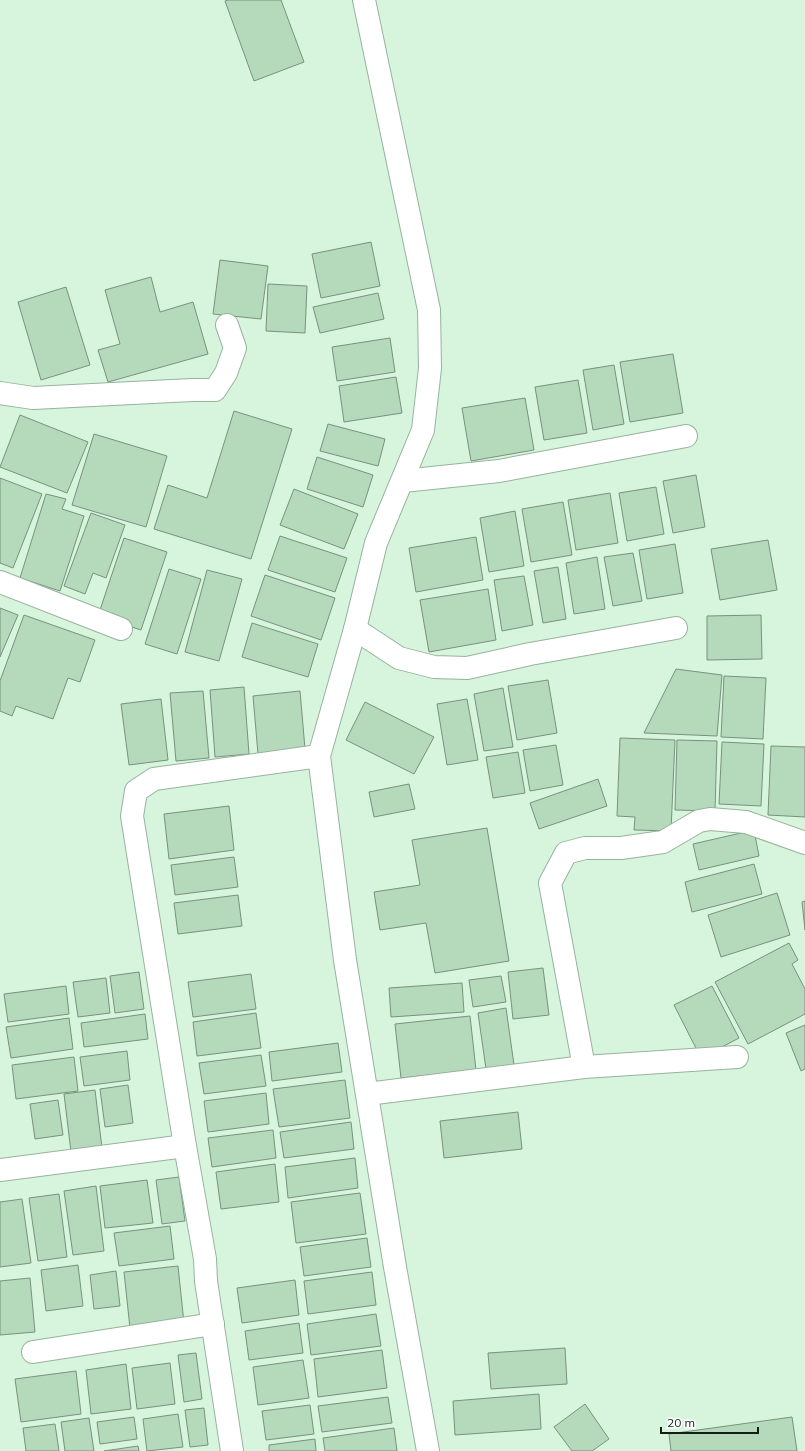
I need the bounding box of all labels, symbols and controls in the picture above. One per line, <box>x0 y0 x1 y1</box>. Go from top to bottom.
scale bar <box>661 1409 758 1435</box>
text: 20 m <box>667 1415 695 1430</box>

